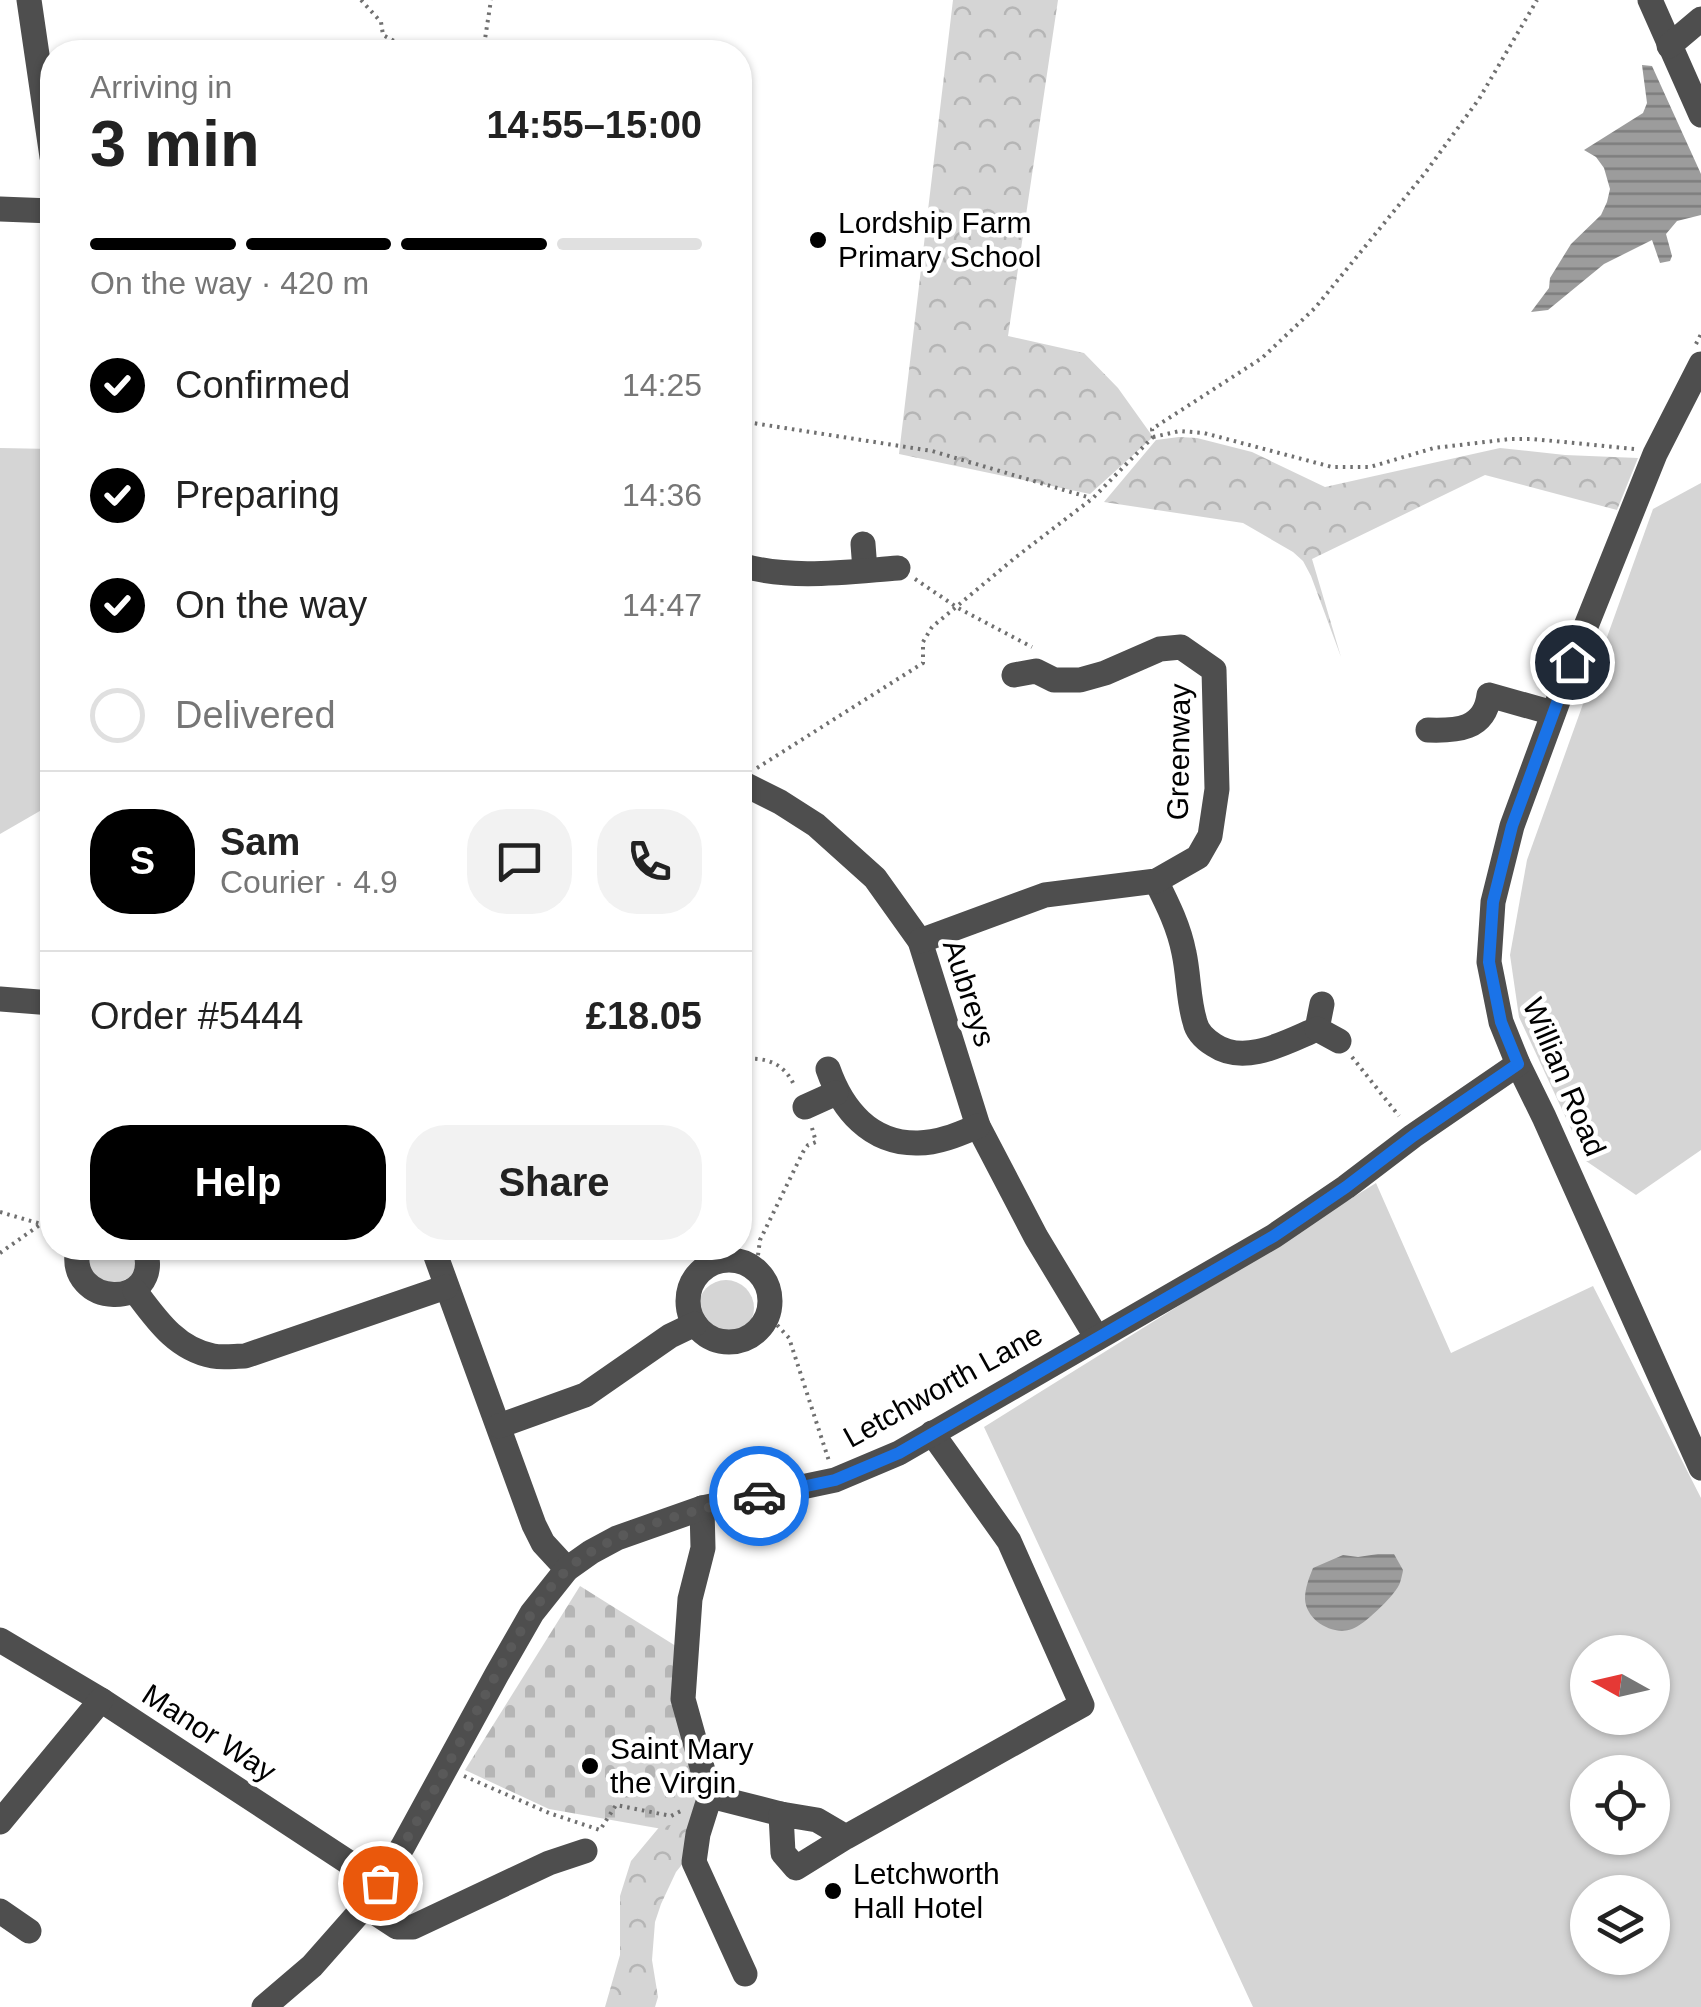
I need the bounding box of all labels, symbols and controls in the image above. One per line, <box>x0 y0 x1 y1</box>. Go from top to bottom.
text: Arriving in <box>90 69 232 105</box>
text: 14:55–15:00 <box>486 104 702 146</box>
text: 3 min <box>90 107 260 180</box>
place label: Lordship Farm Primary School <box>838 206 1041 273</box>
marker: Lordship Farm Primary School <box>807 229 829 251</box>
text: On the way · 420 m <box>90 265 369 301</box>
icon: check <box>90 358 145 413</box>
text: Confirmed <box>175 364 350 406</box>
text: 14:25 <box>622 367 702 403</box>
icon: check <box>90 468 145 523</box>
text: Preparing <box>175 474 340 516</box>
text: 14:36 <box>622 477 702 513</box>
icon: check <box>90 578 145 633</box>
text: On the way <box>175 584 367 626</box>
text: 14:47 <box>622 587 702 623</box>
pin <box>1530 620 1615 705</box>
icon: home <box>1545 635 1600 690</box>
street label: Greenway <box>1161 683 1196 821</box>
text: Delivered <box>175 694 336 736</box>
button: chat <box>467 809 572 914</box>
button: phone <box>597 809 702 914</box>
text: Sam <box>220 821 300 863</box>
text: S <box>130 840 155 882</box>
text: Courier · 4.9 <box>220 864 398 900</box>
street label: Aubreys <box>937 935 1002 1050</box>
street label: Willian Road <box>1516 993 1613 1161</box>
text: Order #5444 <box>90 995 303 1037</box>
text: £18.05 <box>586 995 702 1037</box>
button: Help <box>90 1125 386 1240</box>
button: Share <box>406 1125 702 1240</box>
street label: Letchworth Lane <box>838 1317 1048 1454</box>
courier <box>709 1446 809 1546</box>
icon: car <box>732 1469 787 1524</box>
north arrow <box>1570 1635 1670 1735</box>
map controls <box>1570 1635 1670 1975</box>
street label: Manor Way <box>136 1677 282 1788</box>
place label: Saint Mary the Virgin <box>610 1732 753 1799</box>
marker: Saint Mary the Virgin <box>579 1755 601 1777</box>
button: locate <box>1570 1755 1670 1855</box>
pin <box>338 1841 423 1926</box>
icon: bag <box>353 1856 408 1911</box>
place label: Letchworth Hall Hotel <box>853 1857 1000 1924</box>
button: layers <box>1570 1875 1670 1975</box>
marker: Letchworth Hall Hotel <box>822 1880 844 1902</box>

